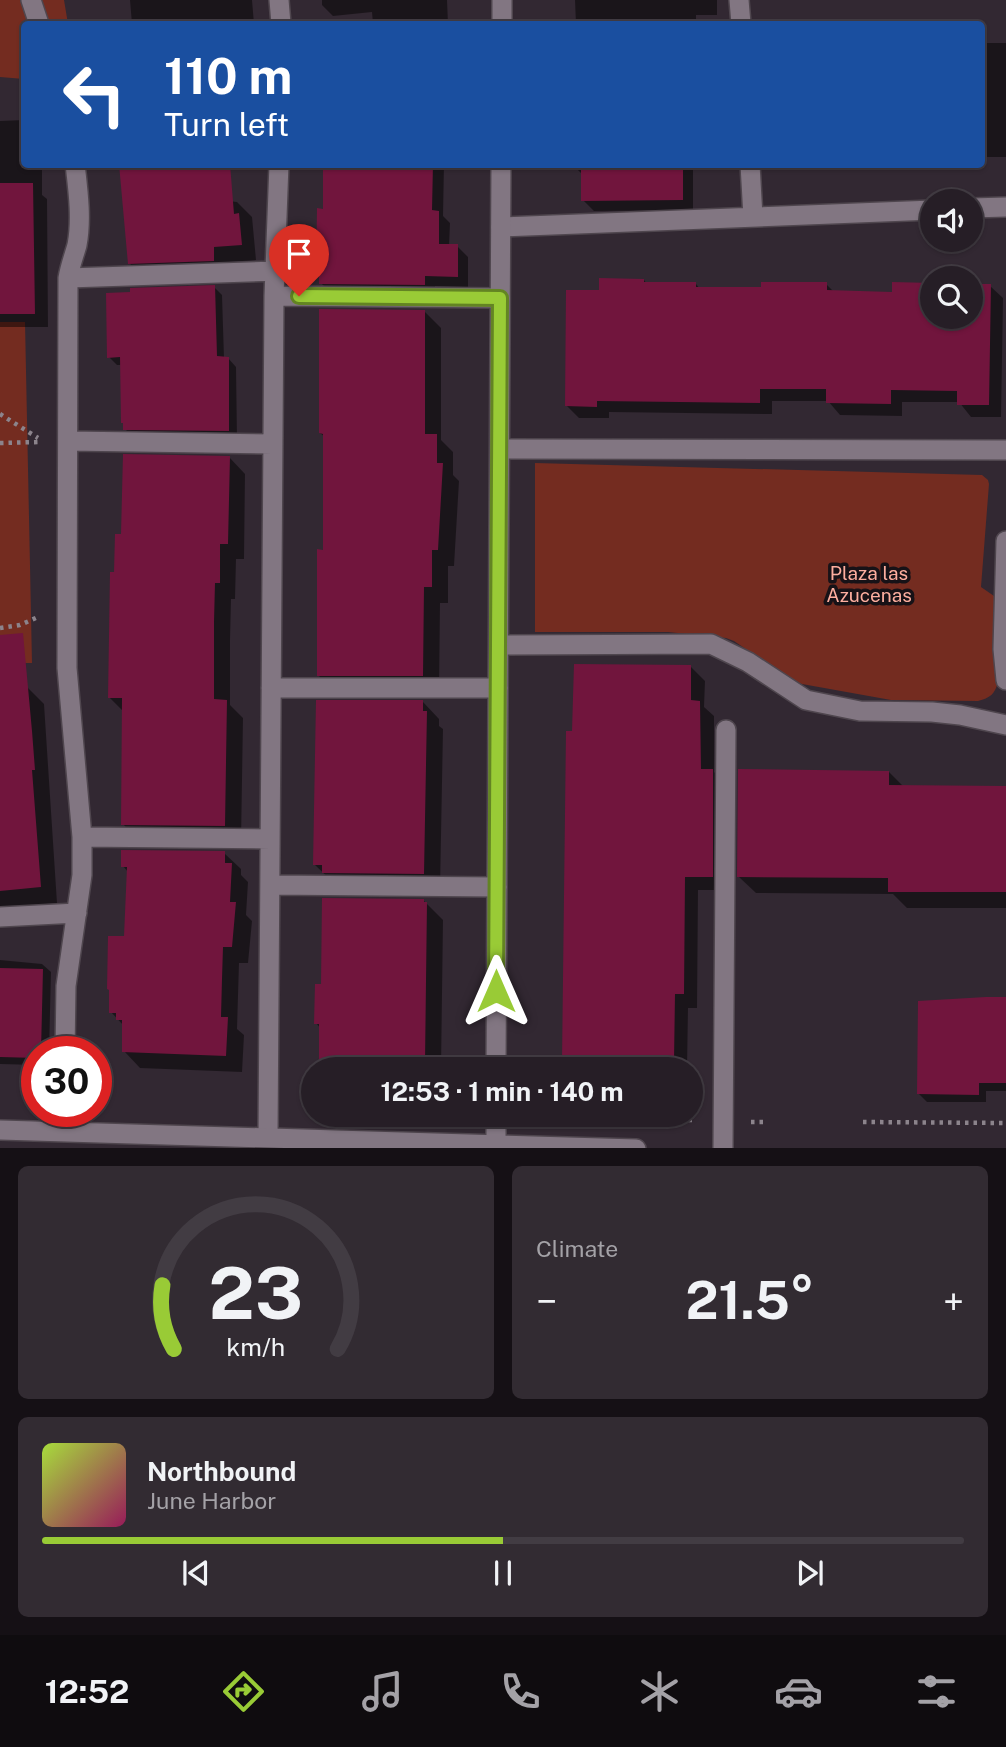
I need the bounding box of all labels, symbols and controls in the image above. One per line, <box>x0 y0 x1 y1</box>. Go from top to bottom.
text: 110 m <box>164 47 292 105</box>
icon: left <box>49 49 140 140</box>
text: Turn left <box>164 106 289 143</box>
map controls <box>920 189 983 329</box>
button: sound <box>920 189 983 252</box>
pin <box>269 224 329 296</box>
icon: arrive <box>280 235 318 273</box>
button: search <box>920 266 983 329</box>
park label: Plaza las Azucenas <box>826 562 912 606</box>
position arrow <box>459 954 533 1028</box>
speed limit sign: 30 <box>21 1036 112 1127</box>
text: 12:53 · 1 min · 140 m <box>380 1076 624 1107</box>
text: Climate <box>536 1235 618 1262</box>
text: 23 <box>209 1250 303 1335</box>
text: 21.5° <box>685 1270 815 1331</box>
text: − <box>536 1279 557 1324</box>
text: + <box>943 1279 964 1324</box>
text: km/h <box>227 1331 285 1361</box>
text: Northbound <box>147 1456 296 1487</box>
text: June Harbor <box>147 1487 276 1514</box>
icon: previous <box>177 1554 215 1592</box>
icon: pause <box>484 1554 522 1592</box>
icon: next <box>791 1554 829 1592</box>
icon: directions <box>219 1667 268 1716</box>
icon: music <box>358 1667 407 1716</box>
icon: phone <box>496 1667 545 1716</box>
icon: climate <box>635 1667 684 1716</box>
icon: car <box>774 1667 823 1716</box>
icon: filters <box>912 1667 961 1716</box>
text: 12:52 <box>45 1673 129 1710</box>

